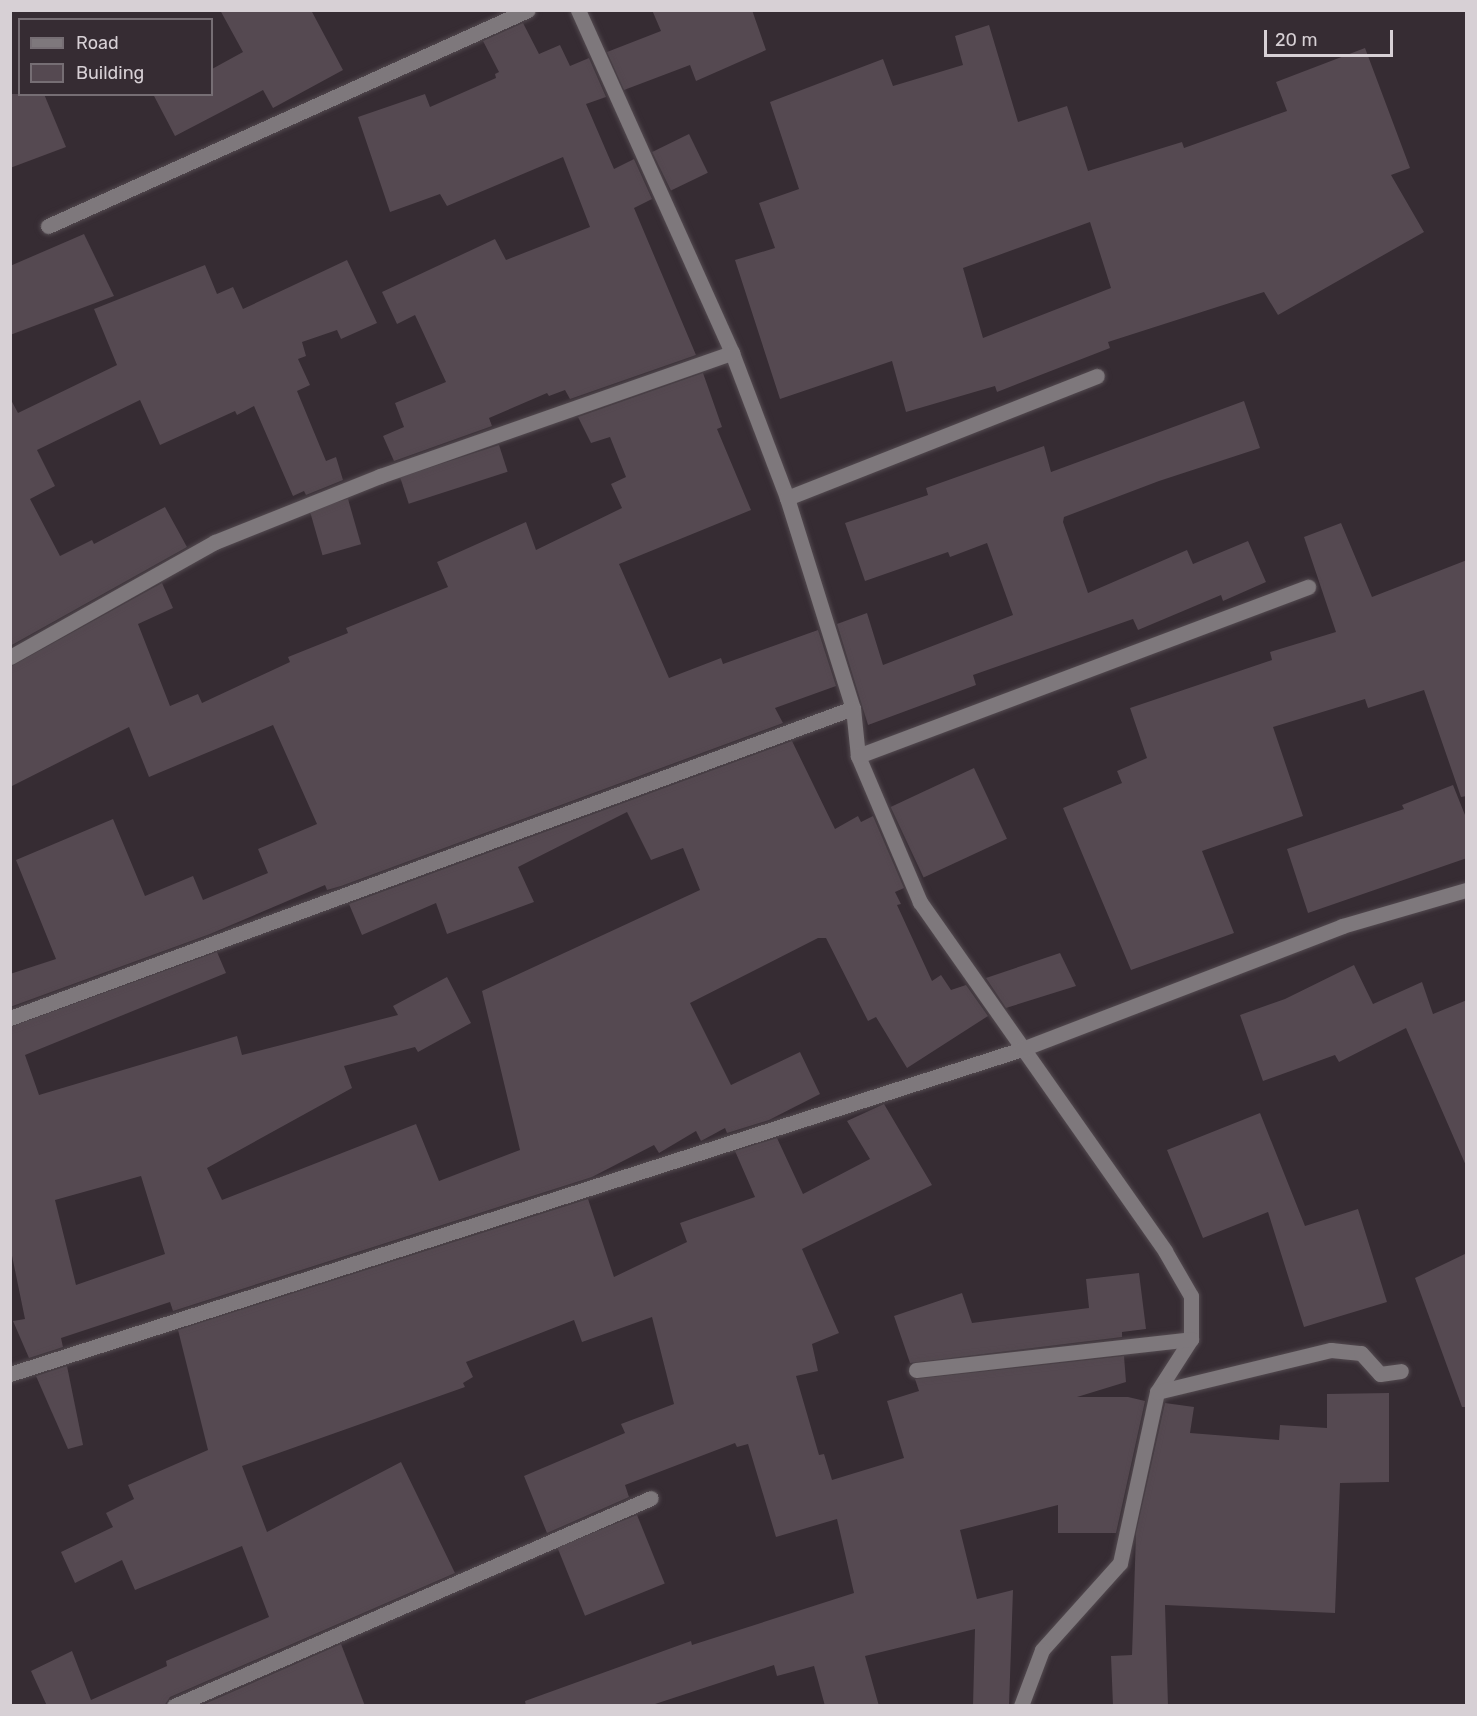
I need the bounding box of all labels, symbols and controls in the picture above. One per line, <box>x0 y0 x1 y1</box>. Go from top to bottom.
legend <box>18 18 213 96</box>
scale bar <box>1267 18 1396 56</box>
text: 20 m <box>1275 29 1317 51</box>
text: Road <box>76 32 119 54</box>
text: Building <box>76 62 144 84</box>

